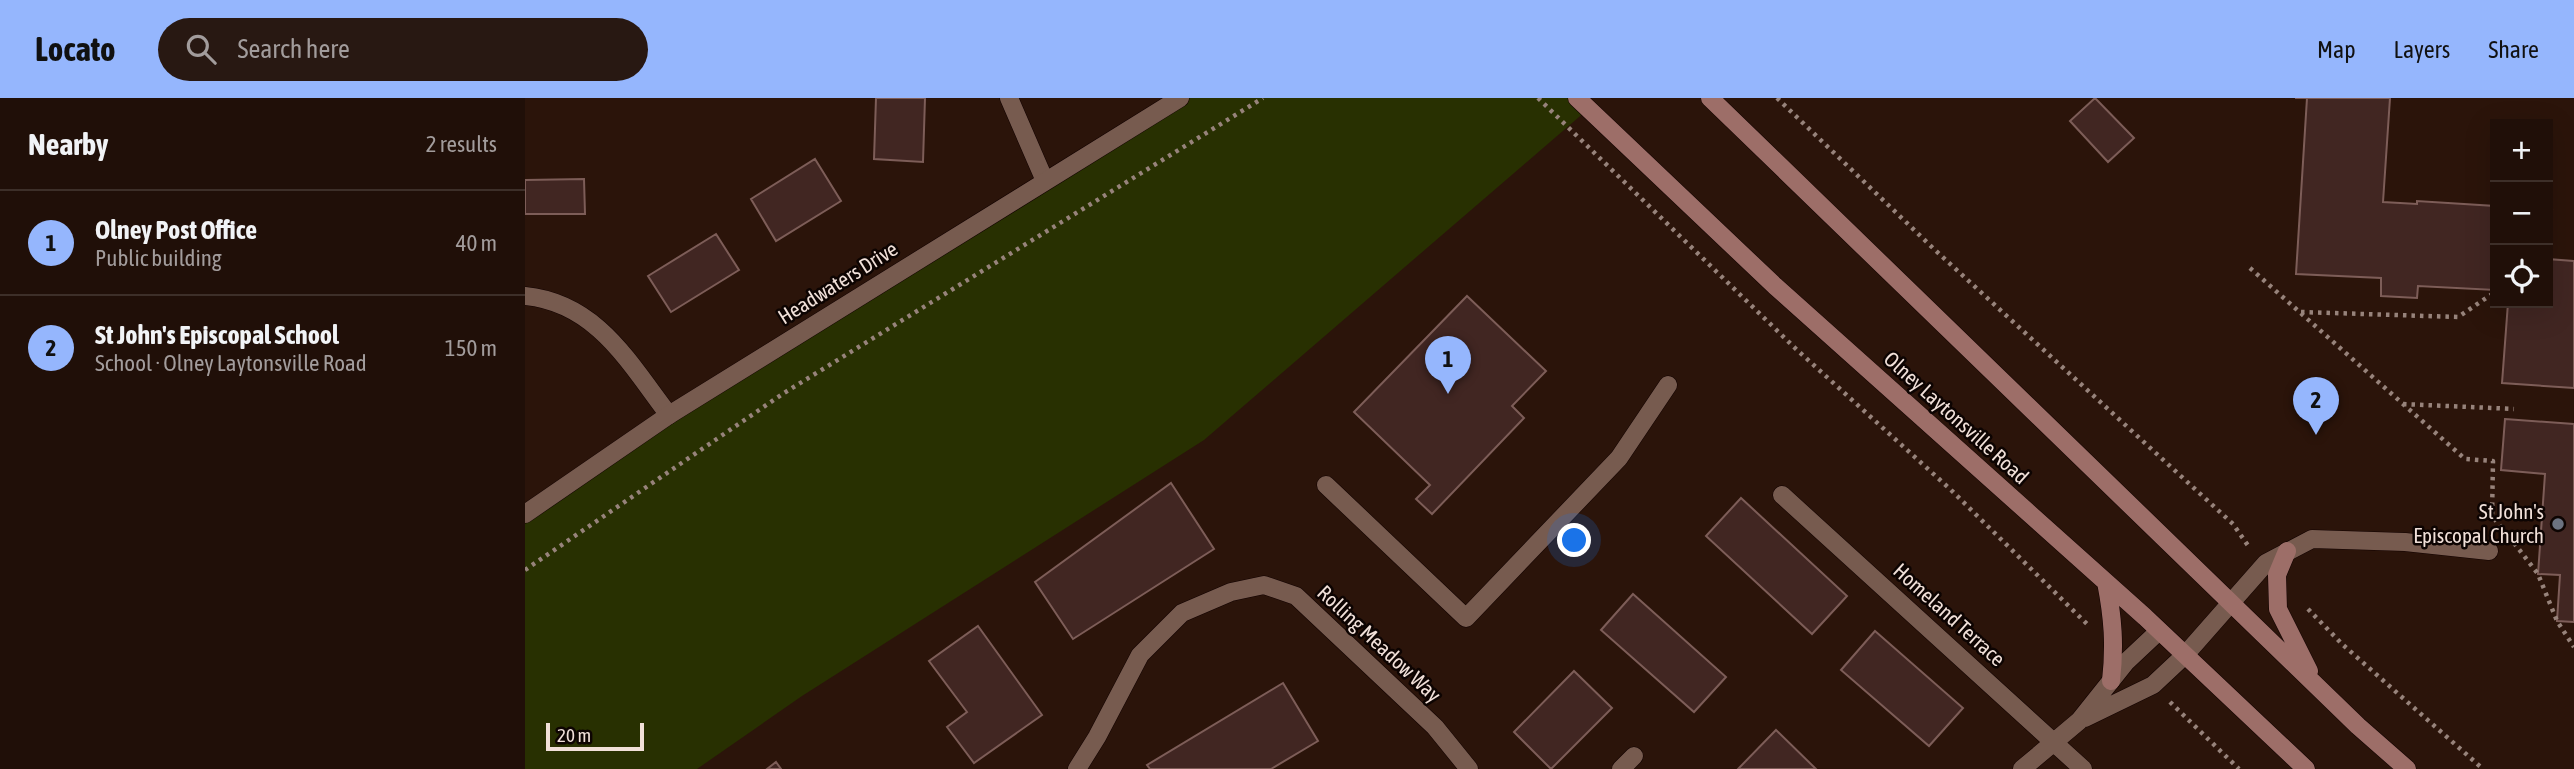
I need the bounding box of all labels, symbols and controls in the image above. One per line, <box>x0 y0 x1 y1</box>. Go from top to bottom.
search box <box>158 18 648 81</box>
text: Locato <box>35 30 116 68</box>
icon: search <box>182 30 220 68</box>
text: Search here <box>238 34 350 64</box>
text: Map <box>2317 36 2356 63</box>
text: Layers <box>2394 36 2450 63</box>
text: Share <box>2488 36 2539 63</box>
map controls <box>2490 119 2553 308</box>
button: + <box>2490 119 2553 182</box>
text: Nearby <box>28 127 108 161</box>
text: 2 results <box>426 131 497 157</box>
button: − <box>2490 182 2553 245</box>
text: Olney Post Office <box>95 215 257 245</box>
text: 1 <box>46 230 56 256</box>
text: 40 m <box>456 230 497 256</box>
street label: Headwaters Drive <box>773 236 902 328</box>
text: Public building <box>95 245 222 271</box>
button: locate <box>2490 245 2553 308</box>
text: St John's Episcopal School <box>95 320 339 350</box>
text: 2 <box>46 335 56 361</box>
text: 150 m <box>445 335 497 361</box>
pin: 1 <box>1425 336 1471 394</box>
street label: Olney Laytonsville Road <box>1880 346 2034 488</box>
text: School · Olney Laytonsville Road <box>95 350 367 376</box>
pin: 2 <box>2293 377 2339 435</box>
place label: St John's Episcopal Church <box>2413 499 2544 547</box>
marker: St John's Episcopal Church <box>2550 516 2566 532</box>
your location <box>1557 523 1591 557</box>
street label: Homeland Terrace <box>1889 558 2010 671</box>
street label: Rolling Meadow Way <box>1313 580 1447 707</box>
scale bar <box>546 720 644 752</box>
text: 20 m <box>557 724 591 746</box>

